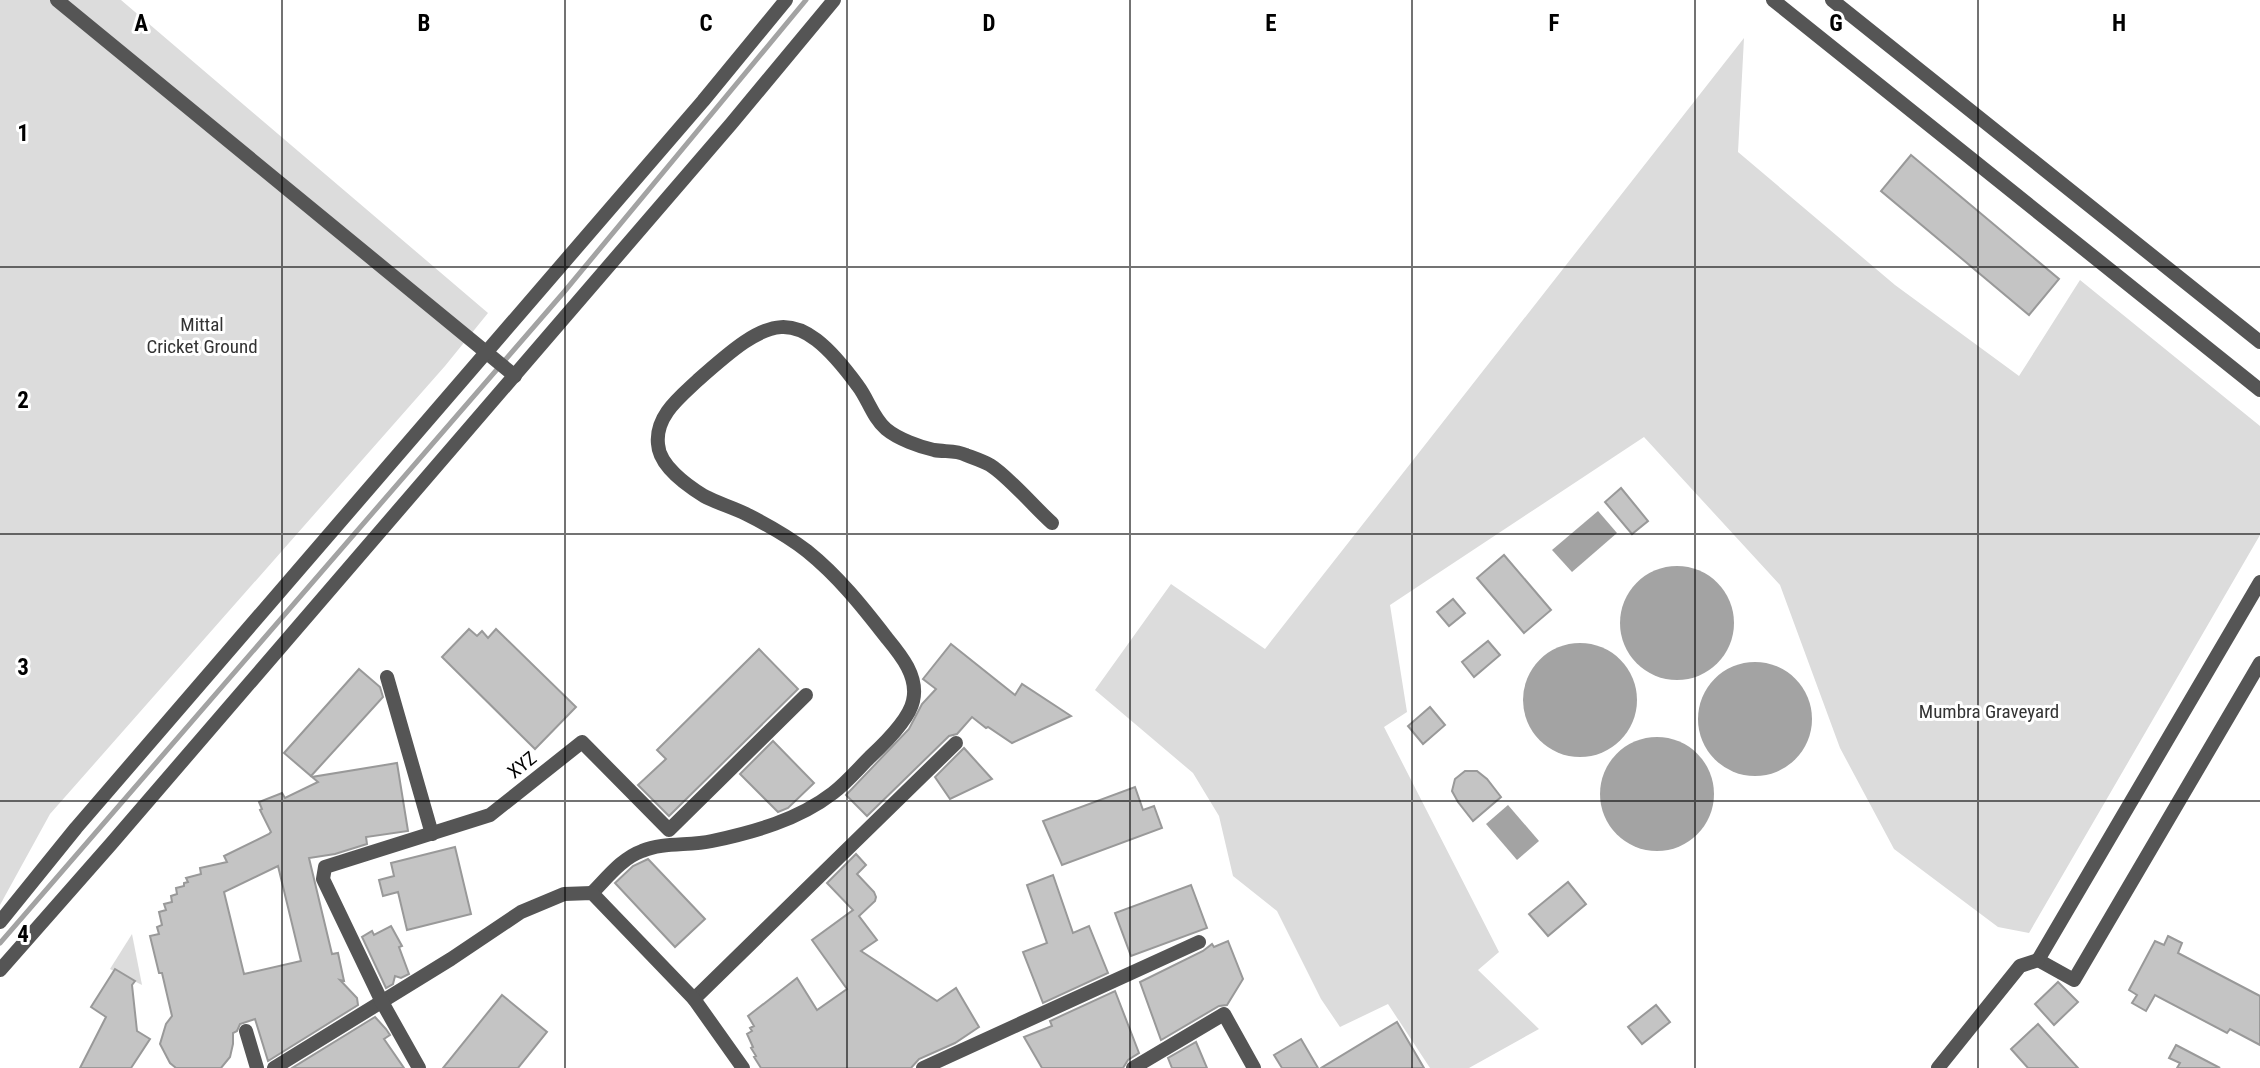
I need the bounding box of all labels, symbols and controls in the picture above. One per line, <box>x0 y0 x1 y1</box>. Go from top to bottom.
text: A <box>134 10 148 37</box>
text: B <box>418 10 430 37</box>
text: C <box>699 10 713 37</box>
text: D <box>983 10 996 37</box>
text: E <box>1265 10 1277 37</box>
text: F <box>1549 10 1560 37</box>
text: G <box>1829 10 1843 37</box>
text: H <box>2112 10 2126 37</box>
text: 1 <box>17 120 29 147</box>
park label: Mittal Cricket Ground <box>146 313 258 358</box>
text: 2 <box>17 387 29 414</box>
text: 3 <box>17 654 29 681</box>
park label: Mumbra Graveyard <box>1919 700 2059 723</box>
street label: XYZ <box>503 746 541 783</box>
text: 4 <box>17 921 29 948</box>

